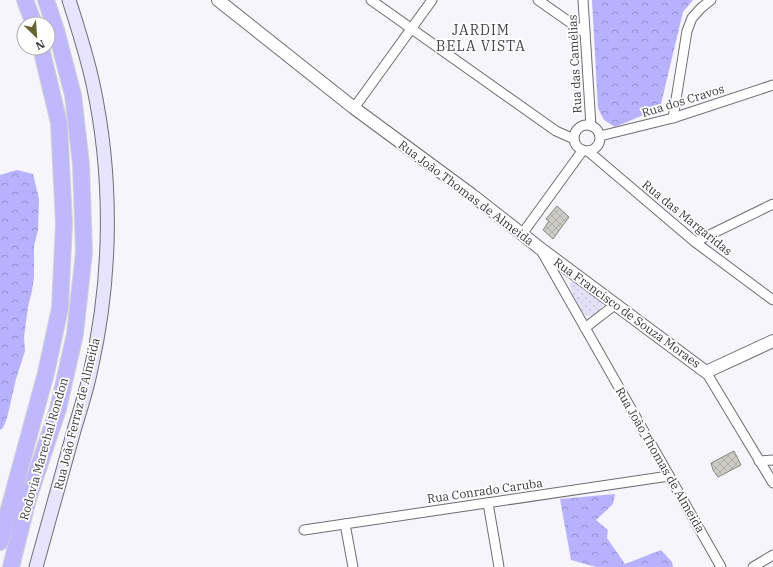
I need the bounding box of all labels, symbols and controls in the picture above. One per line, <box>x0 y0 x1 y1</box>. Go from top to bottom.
street label: Rua das Camélias <box>564 14 585 114</box>
north arrow <box>16 16 56 56</box>
district label: JARDIM BELA VISTA <box>436 21 526 55</box>
text: N <box>33 37 47 53</box>
street label: Rua dos Cravos <box>640 81 726 120</box>
street label: Rua João Thomas de Almeida <box>396 137 537 249</box>
street label: Rua das Margaridas <box>639 177 735 259</box>
street label: Rua Francisco de Souza Moraes <box>551 254 704 371</box>
street label: Rua João Ferraz de Almeida <box>50 336 103 492</box>
street label: Rodovia Marechal Rondon <box>16 376 71 522</box>
street label: Rua João Thomas de Almeida <box>613 384 709 536</box>
street label: Rua Conrado Caruba <box>426 475 544 506</box>

